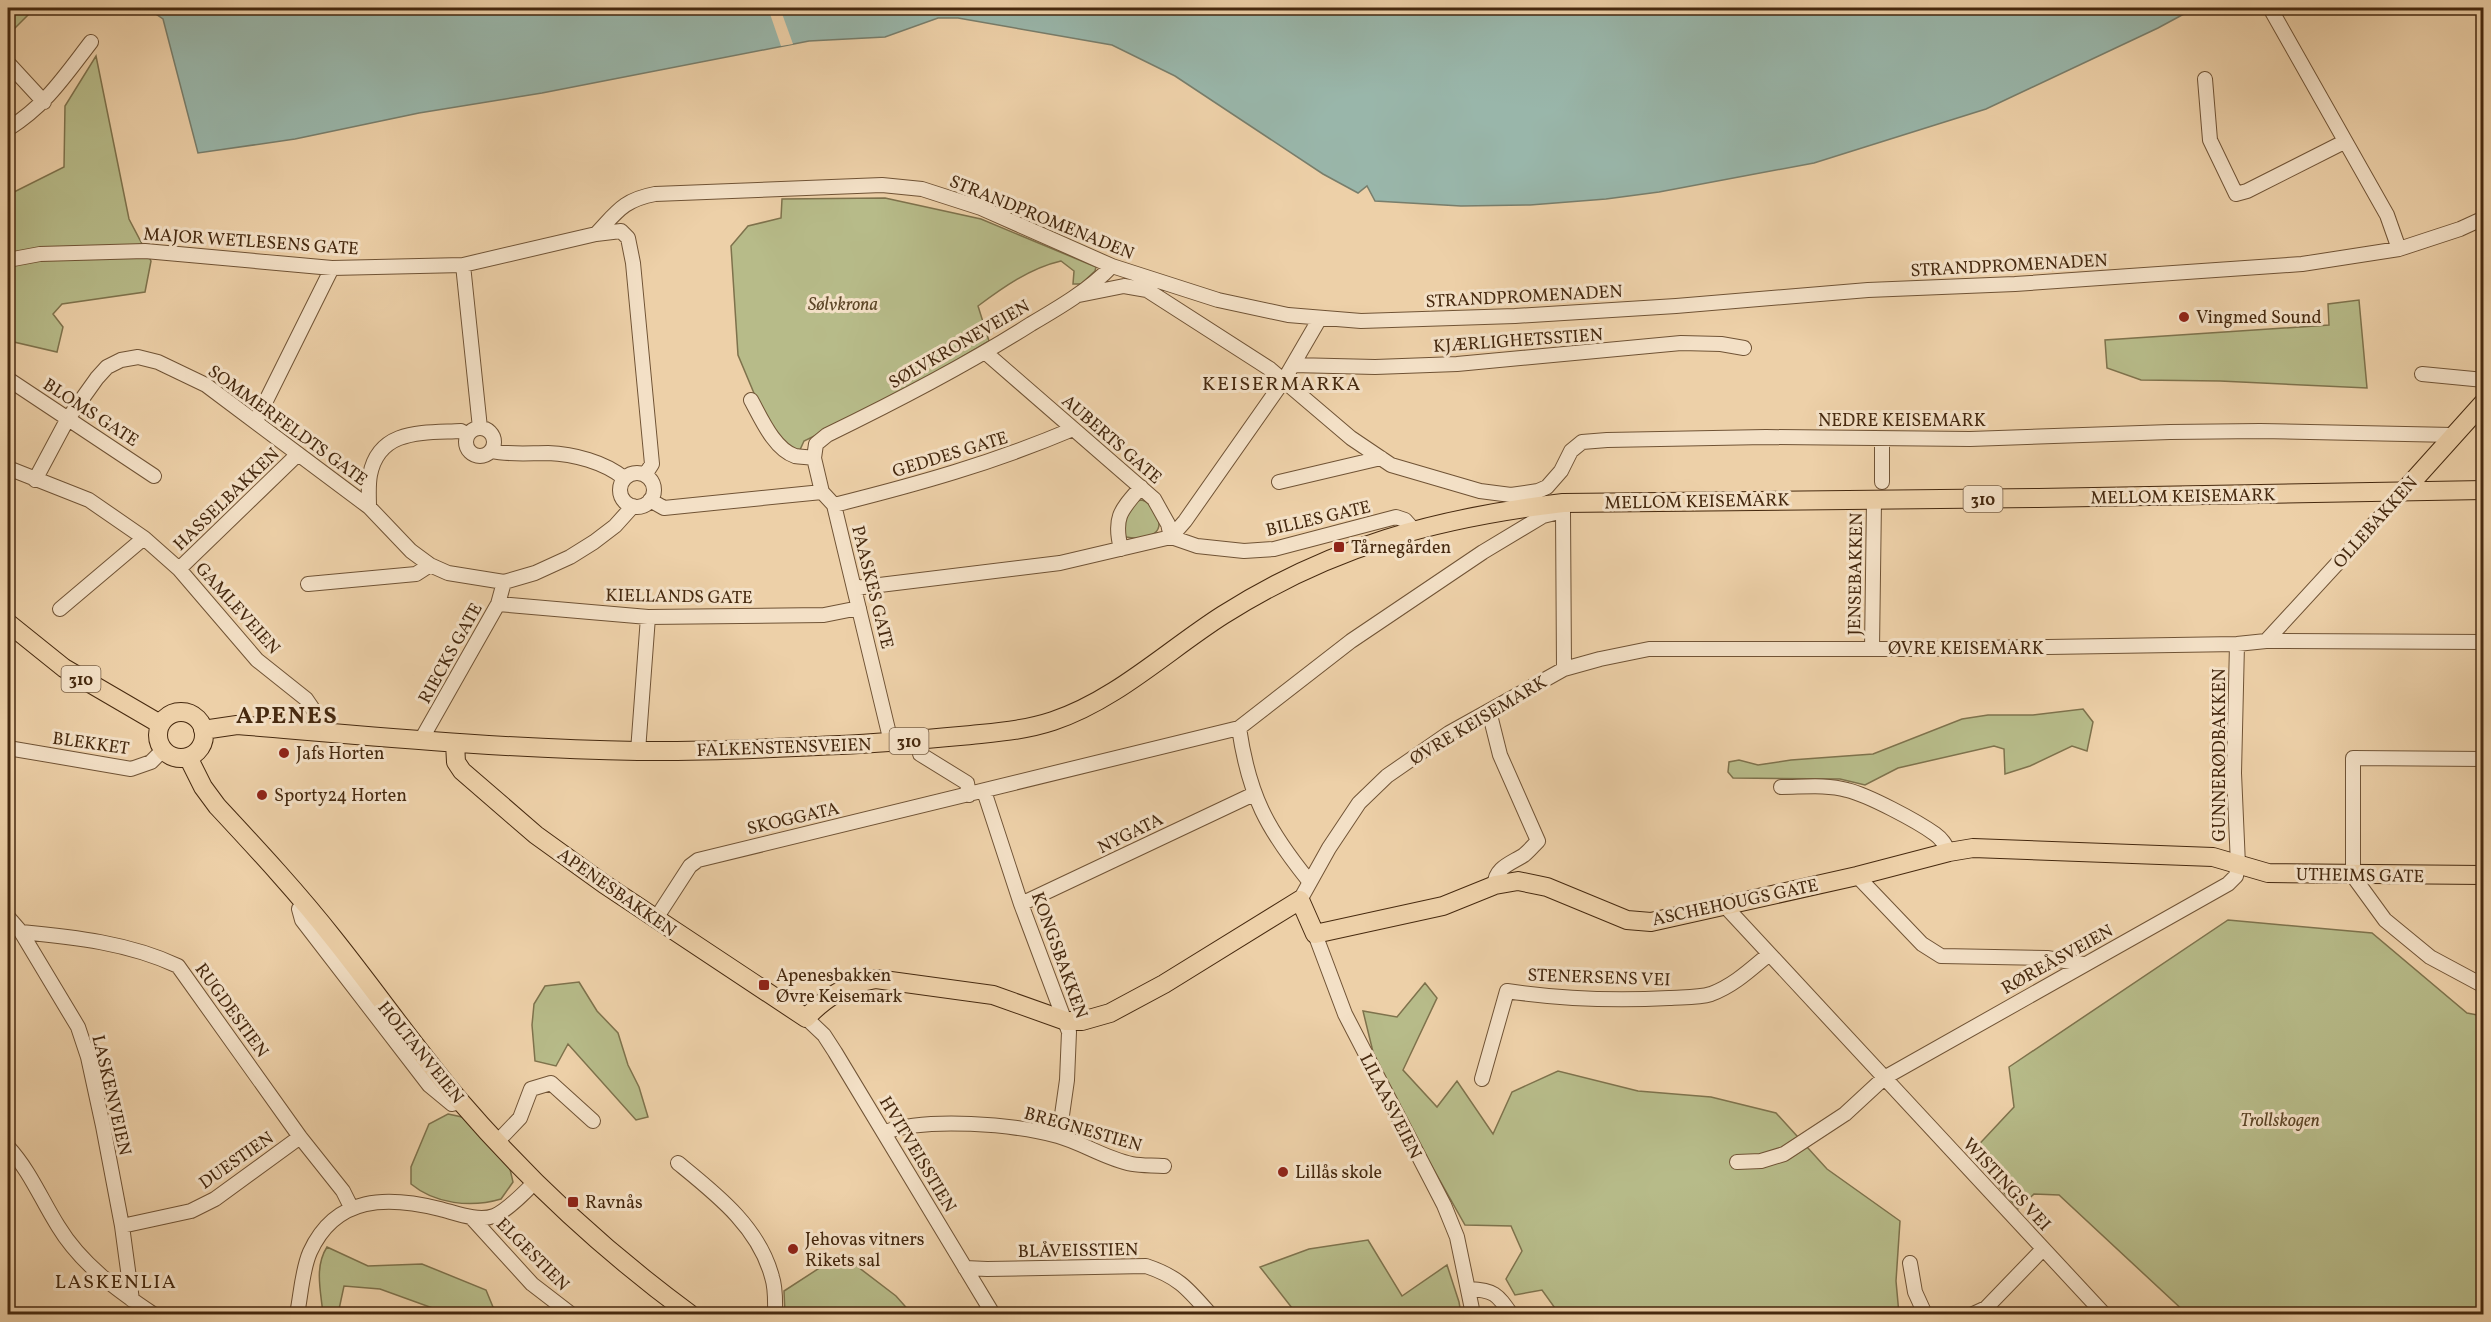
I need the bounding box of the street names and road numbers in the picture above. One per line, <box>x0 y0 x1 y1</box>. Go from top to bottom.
street label: STRANDPROMENADEN <box>945 170 1138 267</box>
street label: MAJOR WETLESENS GATE <box>142 222 360 263</box>
street label: STRANDPROMENADEN <box>1910 249 2108 284</box>
street label: STRANDPROMENADEN <box>1425 280 1623 315</box>
street label: SØLVKRONEVEIEN <box>885 295 1035 396</box>
street label: KJÆRLIGHETSSTIEN <box>1432 323 1604 360</box>
street label: SOMMERFELDTS GATE <box>202 360 372 493</box>
street label: BLOMS GATE <box>37 373 143 454</box>
street label: AUBERTS GATE <box>1055 390 1167 491</box>
street label: NEDRE KEISEMARK <box>1818 409 1986 434</box>
street label: GEDDES GATE <box>890 426 1011 485</box>
street label: HASSELBAKKEN <box>168 443 286 557</box>
street label: OLLEBAKKEN <box>2328 472 2424 574</box>
street label: MELLOM KEISEMARK <box>2090 483 2276 512</box>
road number: 310 <box>1964 486 2002 512</box>
street label: MELLOM KEISEMARK <box>1604 488 1790 517</box>
street label: BILLES GATE <box>1263 495 1373 544</box>
street label: JENSEBAKKEN <box>1843 512 1870 636</box>
street label: PAASKES GATE <box>844 523 899 652</box>
street label: GAMLEVEIEN <box>189 557 285 661</box>
street label: KIELLANDS GATE <box>605 584 753 611</box>
street label: RIECKS GATE <box>413 599 489 709</box>
street label: ØVRE KEISEMARK <box>1888 637 2044 662</box>
road number: 310 <box>62 666 100 692</box>
street label: GUNNERØDBAKKEN <box>2208 668 2233 842</box>
street label: ØVRE KEISEMARK <box>1405 670 1552 772</box>
street label: BLEKKET <box>51 727 131 762</box>
road number: 310 <box>890 728 928 754</box>
street label: FALKENSTENSVEIEN <box>696 733 872 764</box>
street label: SKOGGATA <box>745 797 842 842</box>
street label: NYGATA <box>1094 808 1168 861</box>
street label: APENESBAKKEN <box>552 843 681 944</box>
street label: UTHEIMS GATE <box>2296 863 2424 890</box>
street label: ASCHEHOUGS GATE <box>1650 874 1821 933</box>
street label: KONGSBAKKEN <box>1024 889 1093 1022</box>
street label: RØREÅSVEIEN <box>1997 919 2118 1001</box>
street label: RUGDESTIEN <box>188 958 274 1063</box>
street label: STENERSENS VEI <box>1527 964 1671 993</box>
street label: HOLTANVEIEN <box>371 996 469 1109</box>
street label: LASKENVEIEN <box>85 1033 137 1158</box>
street label: LILAASVEIEN <box>1352 1050 1427 1164</box>
street label: HVITVEISSTIEN <box>872 1092 961 1218</box>
street label: BREGNESTIEN <box>1021 1102 1144 1159</box>
street label: DUESTIEN <box>194 1126 279 1196</box>
street label: WISTINGS VEI <box>1956 1133 2056 1237</box>
street label: ELGESTIEN <box>490 1213 574 1297</box>
street label: BLÅVEISSTIEN <box>1018 1238 1139 1265</box>

